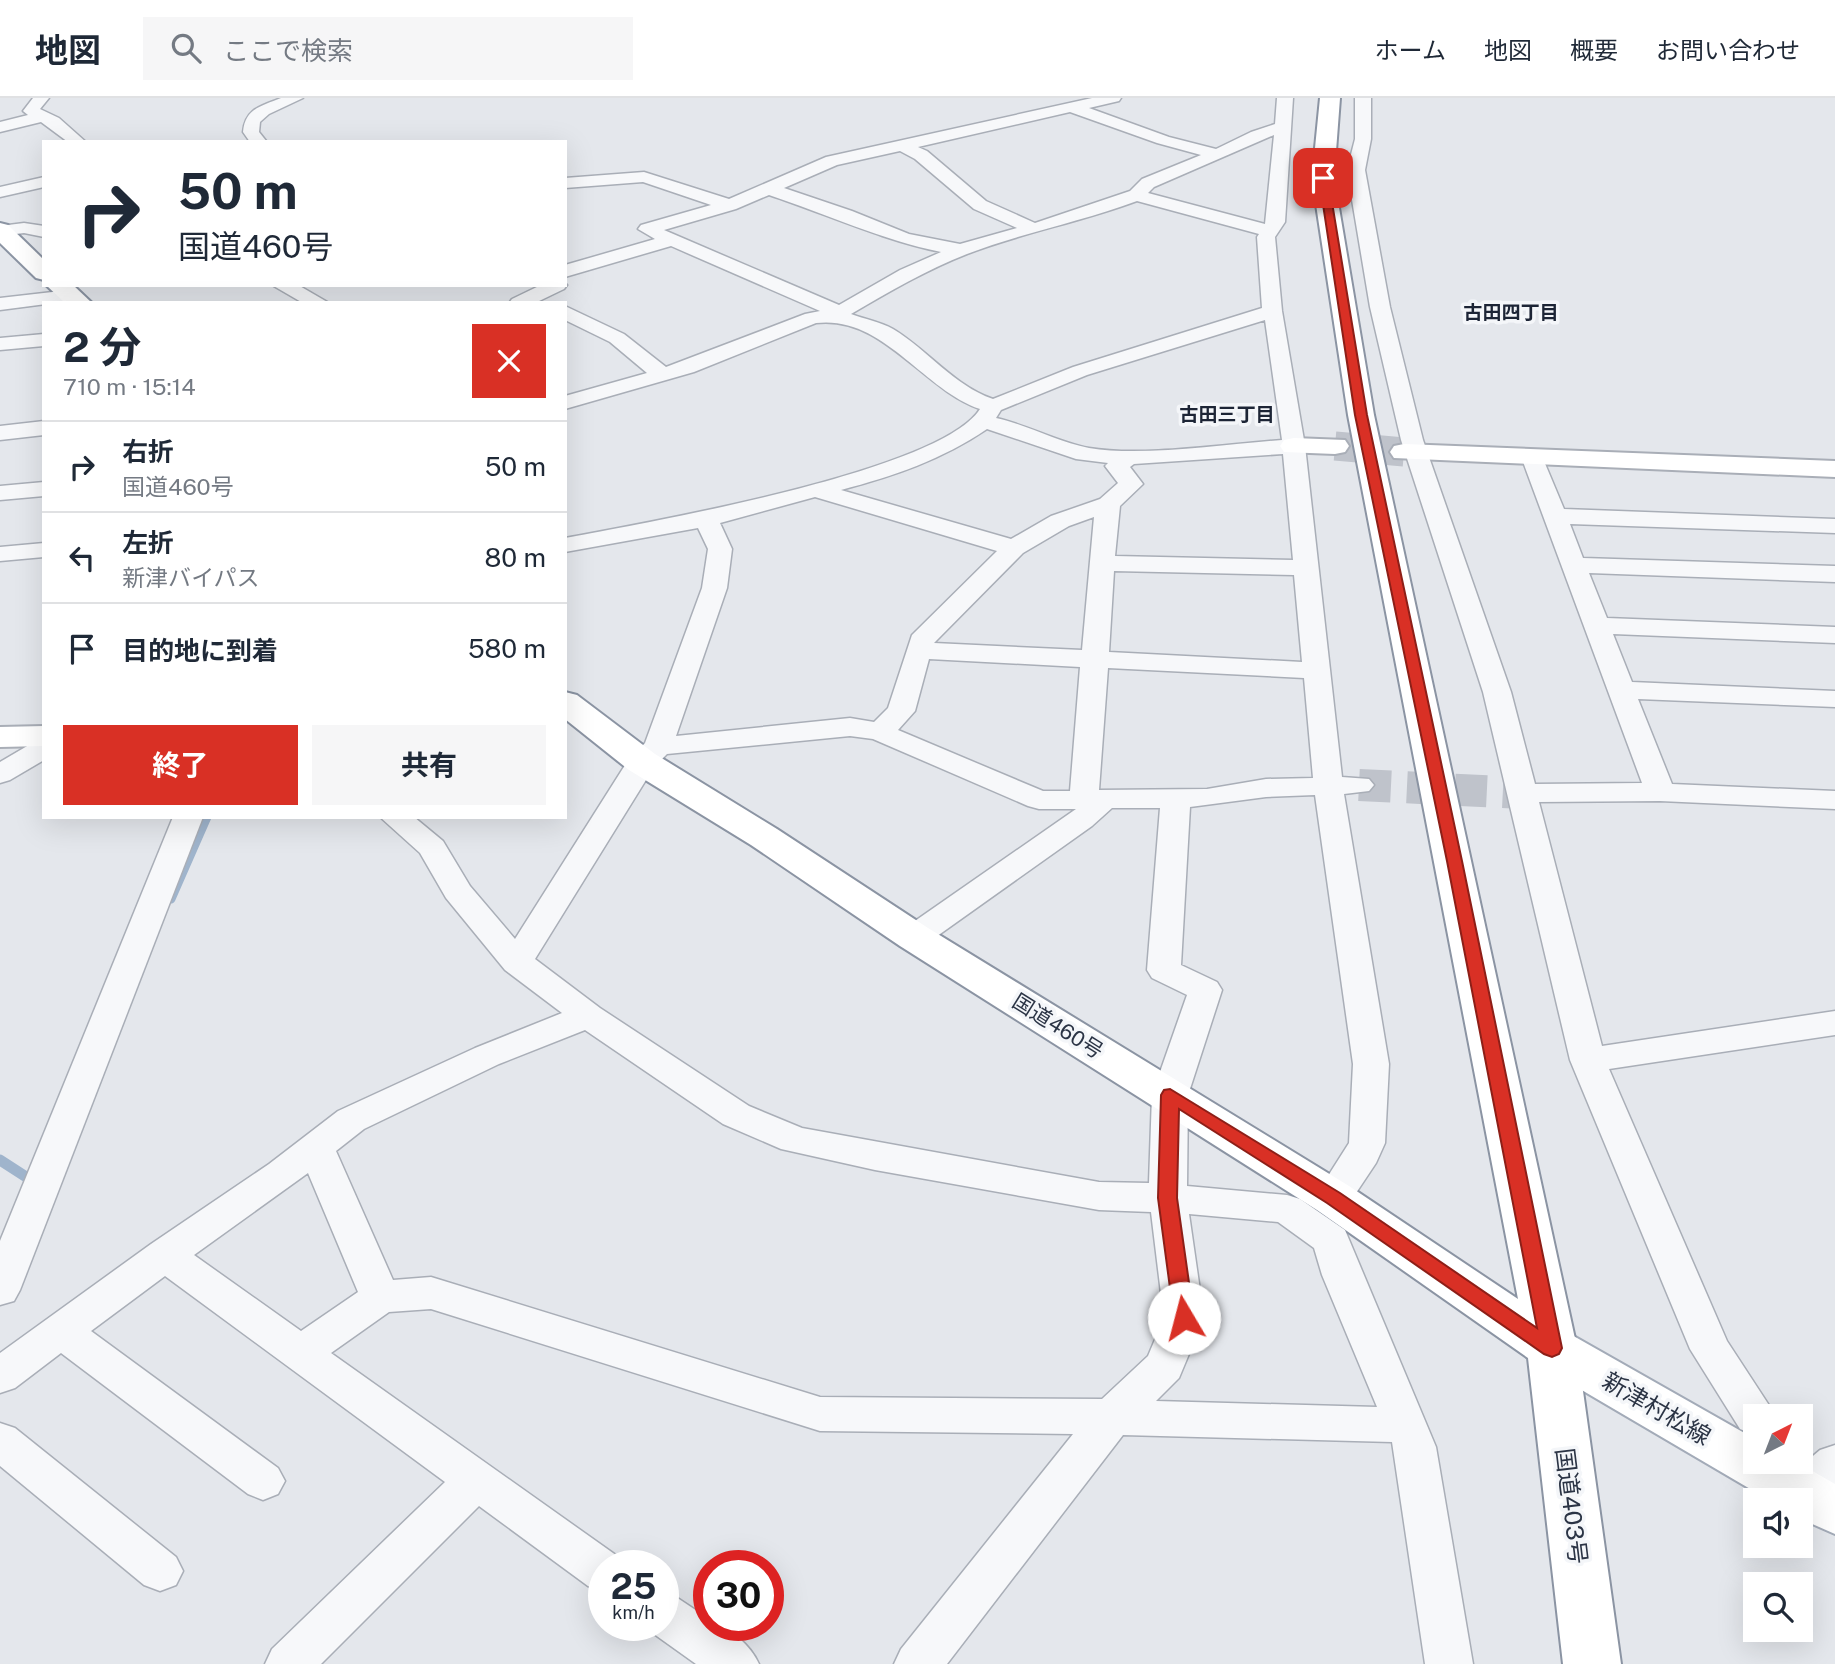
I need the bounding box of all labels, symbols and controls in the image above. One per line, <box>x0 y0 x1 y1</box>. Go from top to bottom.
search box <box>143 17 633 80</box>
icon: search <box>167 29 205 67</box>
text: 地図 <box>35 31 101 69</box>
text: ここで検索 <box>223 35 353 66</box>
text: ホーム <box>1375 36 1446 64</box>
text: 地図 <box>1484 36 1532 64</box>
text: 概要 <box>1570 36 1618 64</box>
text: お問い合わせ <box>1656 36 1800 64</box>
pin <box>1293 148 1353 208</box>
icon: arrive <box>1304 159 1342 197</box>
text: 50 m <box>178 162 298 220</box>
icon: right <box>63 168 154 259</box>
text: 国道460号 <box>178 228 333 265</box>
district label: 古田四丁目 <box>1463 301 1559 323</box>
text: 2 分 <box>63 322 141 371</box>
button: close <box>472 324 546 398</box>
text: 710 m · 15:14 <box>63 373 196 400</box>
district label: 古田三丁目 <box>1179 403 1275 425</box>
text: 右折 <box>122 436 174 467</box>
icon: right <box>63 448 101 486</box>
text: 50 m <box>485 451 546 482</box>
text: 国道460号 <box>122 473 234 500</box>
text: 左折 <box>122 527 174 558</box>
icon: left <box>63 539 101 577</box>
text: 80 m <box>485 542 546 573</box>
text: 新津バイパス <box>122 564 260 591</box>
icon: arrive <box>63 630 101 668</box>
text: 580 m <box>468 633 546 664</box>
text: 目的地に到着 <box>122 635 278 666</box>
button: 終了 <box>63 725 298 805</box>
button: 共有 <box>312 725 546 805</box>
street label: 国道460号 <box>1008 988 1108 1064</box>
position arrow <box>1147 1281 1221 1355</box>
street label: 新津村松線 <box>1598 1366 1716 1450</box>
north arrow <box>1743 1404 1813 1474</box>
map controls <box>1743 1404 1813 1642</box>
street label: 国道403号 <box>1551 1446 1593 1566</box>
button: sound <box>1743 1488 1813 1558</box>
speed limit sign: 30 <box>693 1550 784 1641</box>
text: 25 <box>611 1566 656 1607</box>
button: search <box>1743 1572 1813 1642</box>
text: km/h <box>612 1602 655 1623</box>

